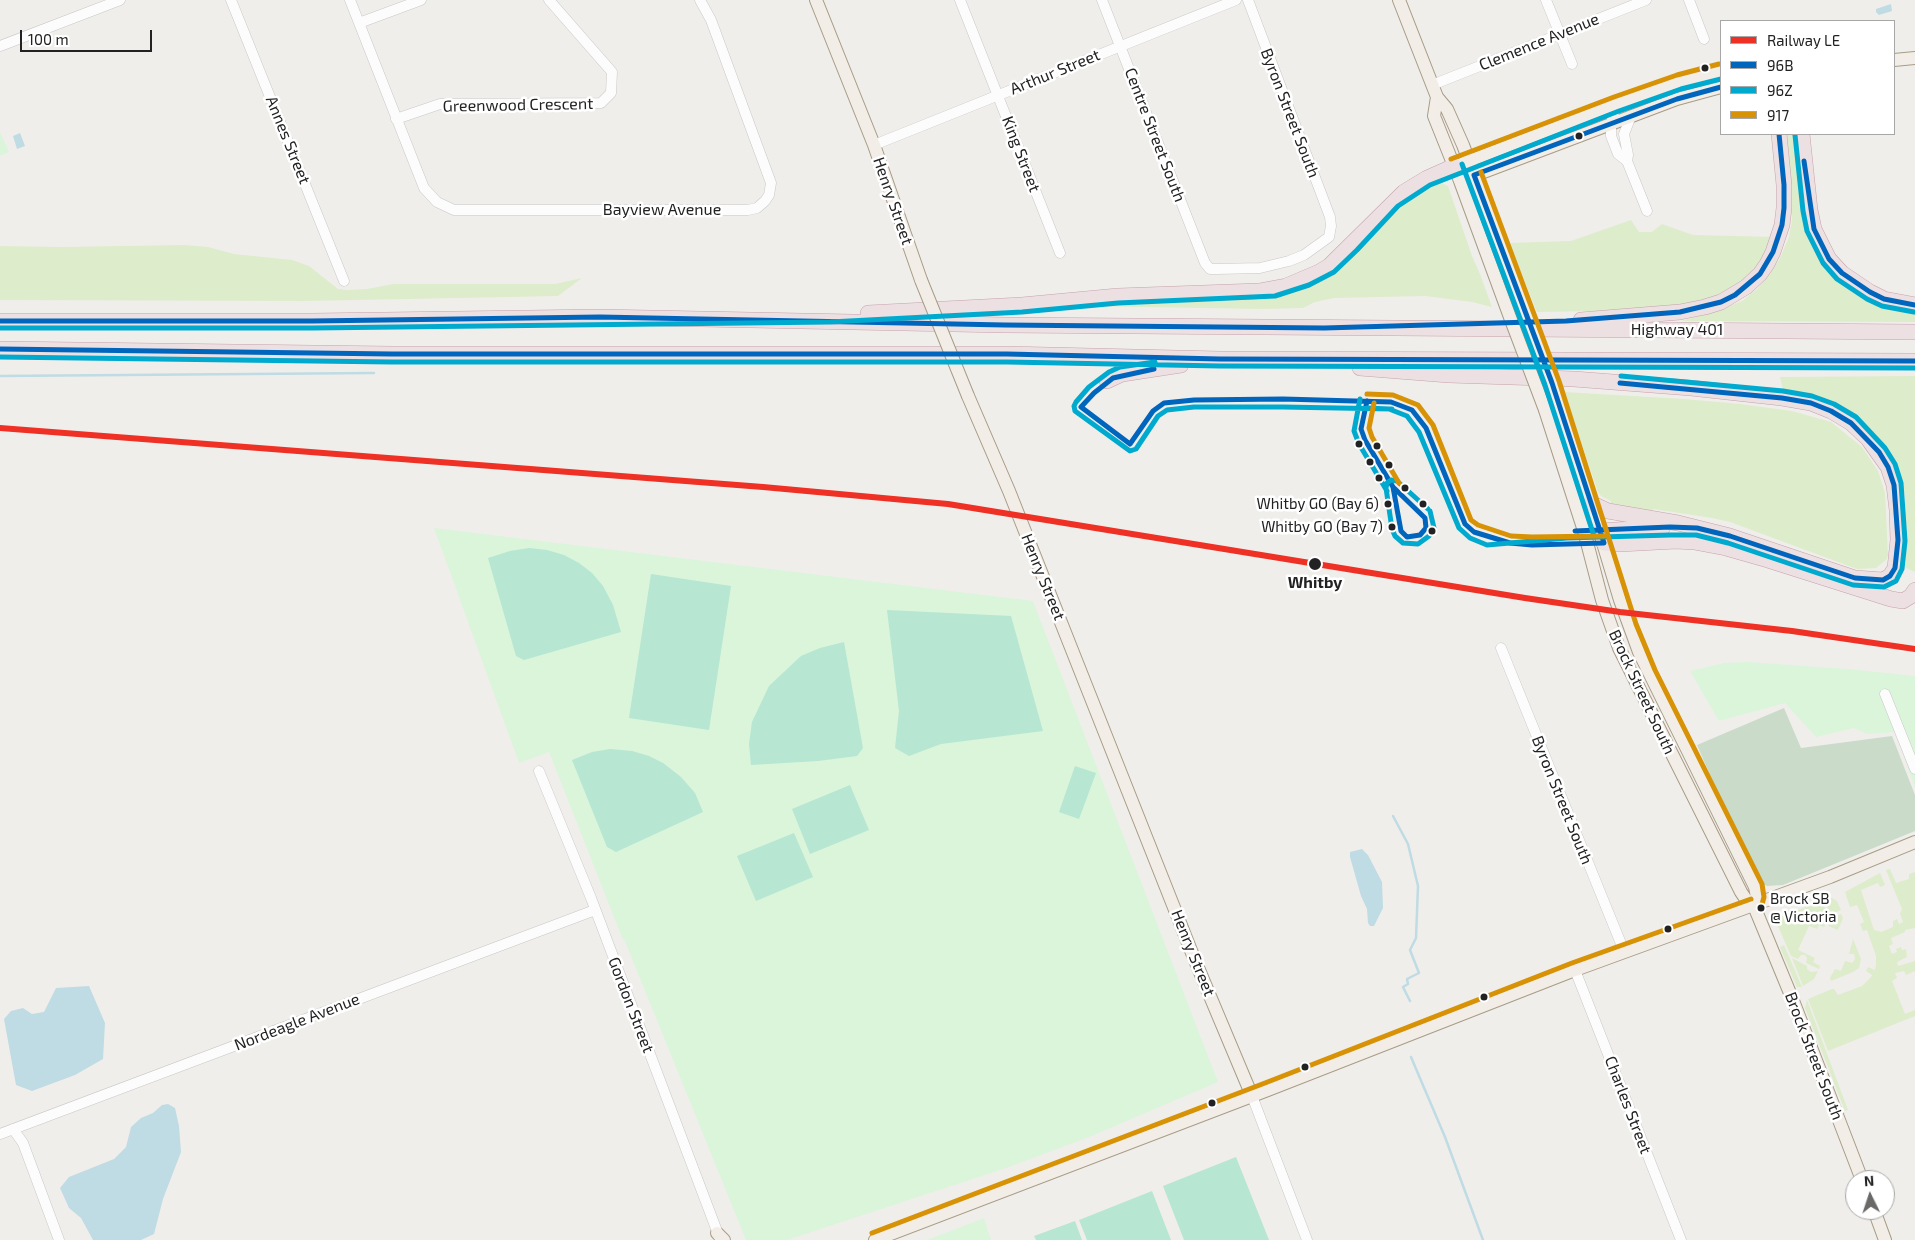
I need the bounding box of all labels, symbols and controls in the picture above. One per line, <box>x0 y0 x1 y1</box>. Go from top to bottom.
street label: Clemence Avenue <box>1476 9 1602 75</box>
scale bar <box>22 20 155 52</box>
legend <box>1720 20 1895 135</box>
text: 100 m <box>28 30 69 48</box>
text: Railway LE <box>1767 31 1840 49</box>
street label: Arthur Street <box>1007 45 1103 99</box>
street label: Byron Street South <box>1256 46 1324 180</box>
text: 96B <box>1767 56 1793 74</box>
unlabelled marker <box>1700 63 1710 73</box>
street label: Centre Street South <box>1121 65 1189 205</box>
text: 96Z <box>1767 81 1793 99</box>
street label: Annes Street <box>262 93 314 187</box>
street label: Greenwood Crescent <box>443 94 593 116</box>
text: 917 <box>1767 106 1789 124</box>
street label: King Street <box>998 113 1044 195</box>
unlabelled marker <box>1574 131 1584 141</box>
street label: Henry Street <box>869 155 917 247</box>
street label: Bayview Avenue <box>603 200 721 220</box>
street label: Highway 401 <box>1631 320 1723 340</box>
unlabelled marker <box>1354 439 1364 449</box>
unlabelled marker <box>1372 441 1382 451</box>
unlabelled marker <box>1365 457 1375 467</box>
unlabelled marker <box>1384 460 1394 470</box>
unlabelled marker <box>1374 473 1384 483</box>
unlabelled marker <box>1400 483 1410 493</box>
place label: Whitby GO (Bay 6) <box>1257 495 1379 513</box>
marker: Whitby GO (Bay 6) <box>1383 499 1393 509</box>
unlabelled marker <box>1418 499 1428 509</box>
place label: Whitby GO (Bay 7) <box>1261 518 1383 536</box>
marker: Whitby GO (Bay 7) <box>1387 522 1397 532</box>
unlabelled marker <box>1427 526 1437 536</box>
street label: Henry Street <box>1017 531 1069 623</box>
marker: Whitby <box>1307 556 1323 572</box>
place label: Whitby <box>1288 573 1342 593</box>
street label: Brock Street South <box>1605 627 1679 757</box>
street label: Byron Street South <box>1527 733 1597 867</box>
place label: Brock SB @ Victoria <box>1770 890 1837 925</box>
marker: Brock SB @ Victoria <box>1756 903 1766 913</box>
street label: Henry Street <box>1167 907 1219 999</box>
unlabelled marker <box>1663 924 1673 934</box>
street label: Gordon Street <box>604 954 658 1056</box>
street label: Nordeagle Avenue <box>232 989 362 1055</box>
street label: Brock Street South <box>1781 989 1847 1123</box>
unlabelled marker <box>1479 992 1489 1002</box>
street label: Charles Street <box>1601 1053 1655 1157</box>
unlabelled marker <box>1300 1062 1310 1072</box>
unlabelled marker <box>1207 1098 1217 1108</box>
north arrow <box>1845 1170 1895 1220</box>
text: N <box>1863 1172 1875 1189</box>

